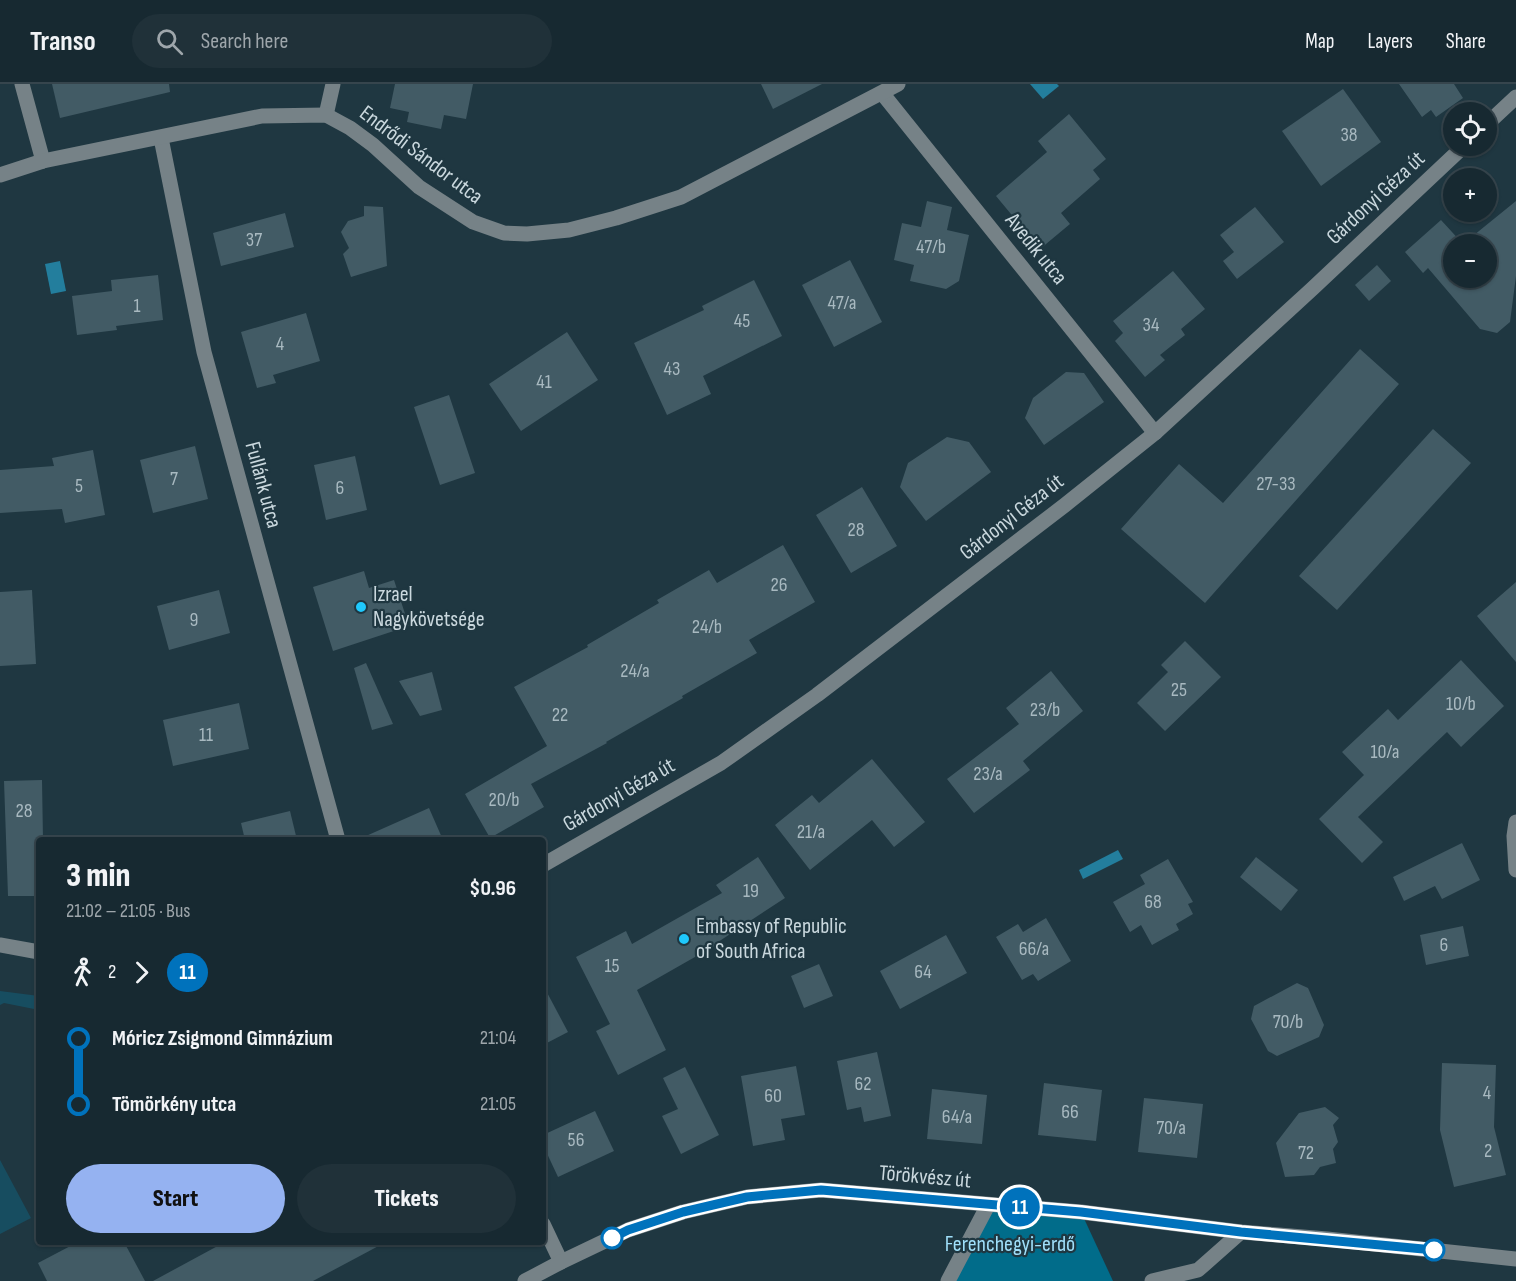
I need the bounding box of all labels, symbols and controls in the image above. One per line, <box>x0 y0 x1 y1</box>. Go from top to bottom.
search box <box>132 14 552 68</box>
text: Transo <box>30 25 96 58</box>
icon: search <box>153 25 186 58</box>
text: Search here <box>201 28 288 55</box>
text: Map <box>1305 29 1334 54</box>
text: Layers <box>1367 29 1413 54</box>
text: Share <box>1446 29 1486 54</box>
street label: Endrődi Sándor utca <box>354 100 488 210</box>
map controls <box>1443 102 1497 288</box>
button: locate <box>1443 102 1497 156</box>
house number: 38 <box>1340 123 1358 147</box>
street label: Gárdonyi Géza út <box>1321 145 1431 250</box>
button: + <box>1443 168 1497 222</box>
street label: Avedik utca <box>998 207 1073 290</box>
house number: 37 <box>246 228 262 252</box>
button: − <box>1443 234 1497 288</box>
house number: 47/b <box>916 235 946 259</box>
house number: 47/a <box>828 291 856 315</box>
house number: 1 <box>134 294 141 318</box>
house number: 45 <box>734 309 750 333</box>
house number: 34 <box>1143 313 1159 337</box>
house number: 4 <box>276 332 284 356</box>
house number: 43 <box>664 357 680 381</box>
house number: 41 <box>536 370 552 394</box>
street label: Fullánk utca <box>239 439 287 531</box>
house number: 7 <box>170 467 178 491</box>
street label: Gárdonyi Géza út <box>955 468 1070 566</box>
house number: 27-33 <box>1256 472 1296 496</box>
house number: 5 <box>75 474 83 498</box>
house number: 6 <box>336 476 344 500</box>
house number: 28 <box>848 518 865 542</box>
house number: 26 <box>771 573 788 597</box>
place label: Izrael Nagykövetsége <box>373 581 485 633</box>
marker: Izrael Nagykövetsége <box>354 600 368 614</box>
house number: 9 <box>190 608 198 632</box>
house number: 24/b <box>692 615 722 639</box>
house number: 24/a <box>620 659 650 683</box>
house number: 25 <box>1171 678 1187 702</box>
house number: 10/b <box>1446 692 1476 716</box>
house number: 23/b <box>1030 698 1060 722</box>
house number: 22 <box>552 703 568 727</box>
house number: 11 <box>199 723 213 747</box>
house number: 10/a <box>1371 740 1399 764</box>
street label: Gárdonyi Géza út <box>558 752 680 838</box>
house number: 23/a <box>973 762 1003 786</box>
house number: 20/b <box>489 788 520 812</box>
house number: 28 <box>16 799 33 823</box>
house number: 21/a <box>797 820 825 844</box>
text: 3 min <box>66 856 130 896</box>
text: $0.96 <box>469 875 516 902</box>
house number: 19 <box>743 879 759 903</box>
house number: 68 <box>1144 890 1162 914</box>
text: 21:02 – 21:05 · Bus <box>66 899 191 923</box>
place label: Embassy of Republic of South Africa <box>696 913 847 965</box>
marker: Embassy of Republic of South Africa <box>677 932 691 946</box>
house number: 6 <box>1440 933 1448 957</box>
house number: 66/a <box>1019 937 1049 961</box>
house number: 15 <box>604 954 620 978</box>
icon: walk <box>66 956 99 989</box>
icon: forward <box>125 956 158 989</box>
text: 2 <box>108 960 116 984</box>
text: 11 <box>179 960 196 985</box>
house number: 64 <box>914 960 932 984</box>
house number: 70/b <box>1273 1010 1303 1034</box>
text: Móricz Zsigmond Gimnázium <box>112 1025 333 1052</box>
text: 21:04 <box>480 1026 516 1050</box>
house number: 62 <box>854 1072 872 1096</box>
house number: 4 <box>1483 1081 1491 1105</box>
house number: 60 <box>764 1084 782 1108</box>
text: Tömörkény utca <box>112 1091 236 1118</box>
text: 21:05 <box>480 1092 516 1116</box>
house number: 66 <box>1061 1100 1079 1124</box>
house number: 64/a <box>942 1105 972 1129</box>
house number: 70/a <box>1156 1116 1186 1140</box>
house number: 56 <box>568 1128 584 1152</box>
house number: 2 <box>1484 1139 1492 1163</box>
house number: 72 <box>1298 1141 1314 1165</box>
street label: Törökvész út <box>878 1160 972 1194</box>
button: Start <box>66 1164 285 1233</box>
button: Tickets <box>297 1164 516 1233</box>
line badge: 11 <box>993 1188 1047 1226</box>
text: 11 <box>1012 1195 1028 1220</box>
unlabelled marker <box>601 1227 623 1249</box>
park label: Ferenchegyi-erdő <box>945 1231 1075 1258</box>
unlabelled marker <box>1423 1239 1445 1261</box>

